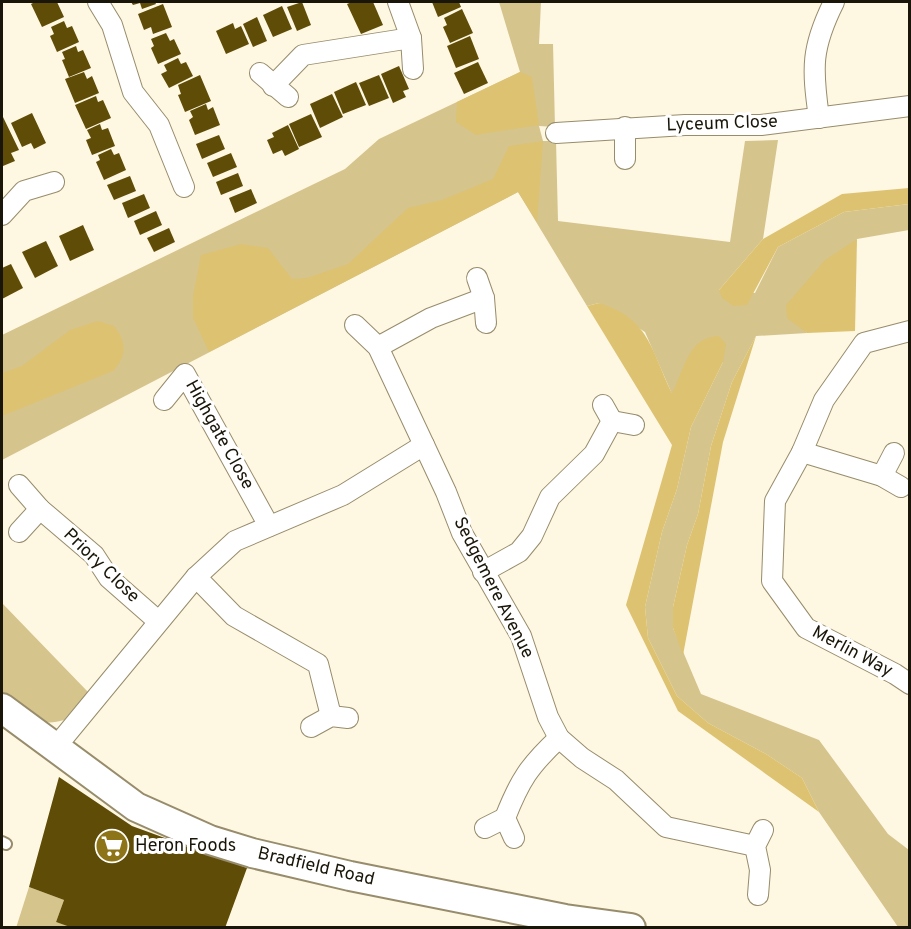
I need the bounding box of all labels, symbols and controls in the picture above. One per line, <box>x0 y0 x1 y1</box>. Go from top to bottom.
street label: Lyceum Close <box>666 111 778 137</box>
street label: Highgate Close <box>179 376 259 494</box>
street label: Sedgemere Avenue <box>447 513 539 663</box>
street label: Priory Close <box>58 524 144 608</box>
street label: Merlin Way <box>808 621 896 683</box>
supermarket icon: Heron Foods <box>94 828 130 864</box>
place label: Heron Foods <box>135 835 236 858</box>
street label: Bradfield Road <box>255 842 377 892</box>

